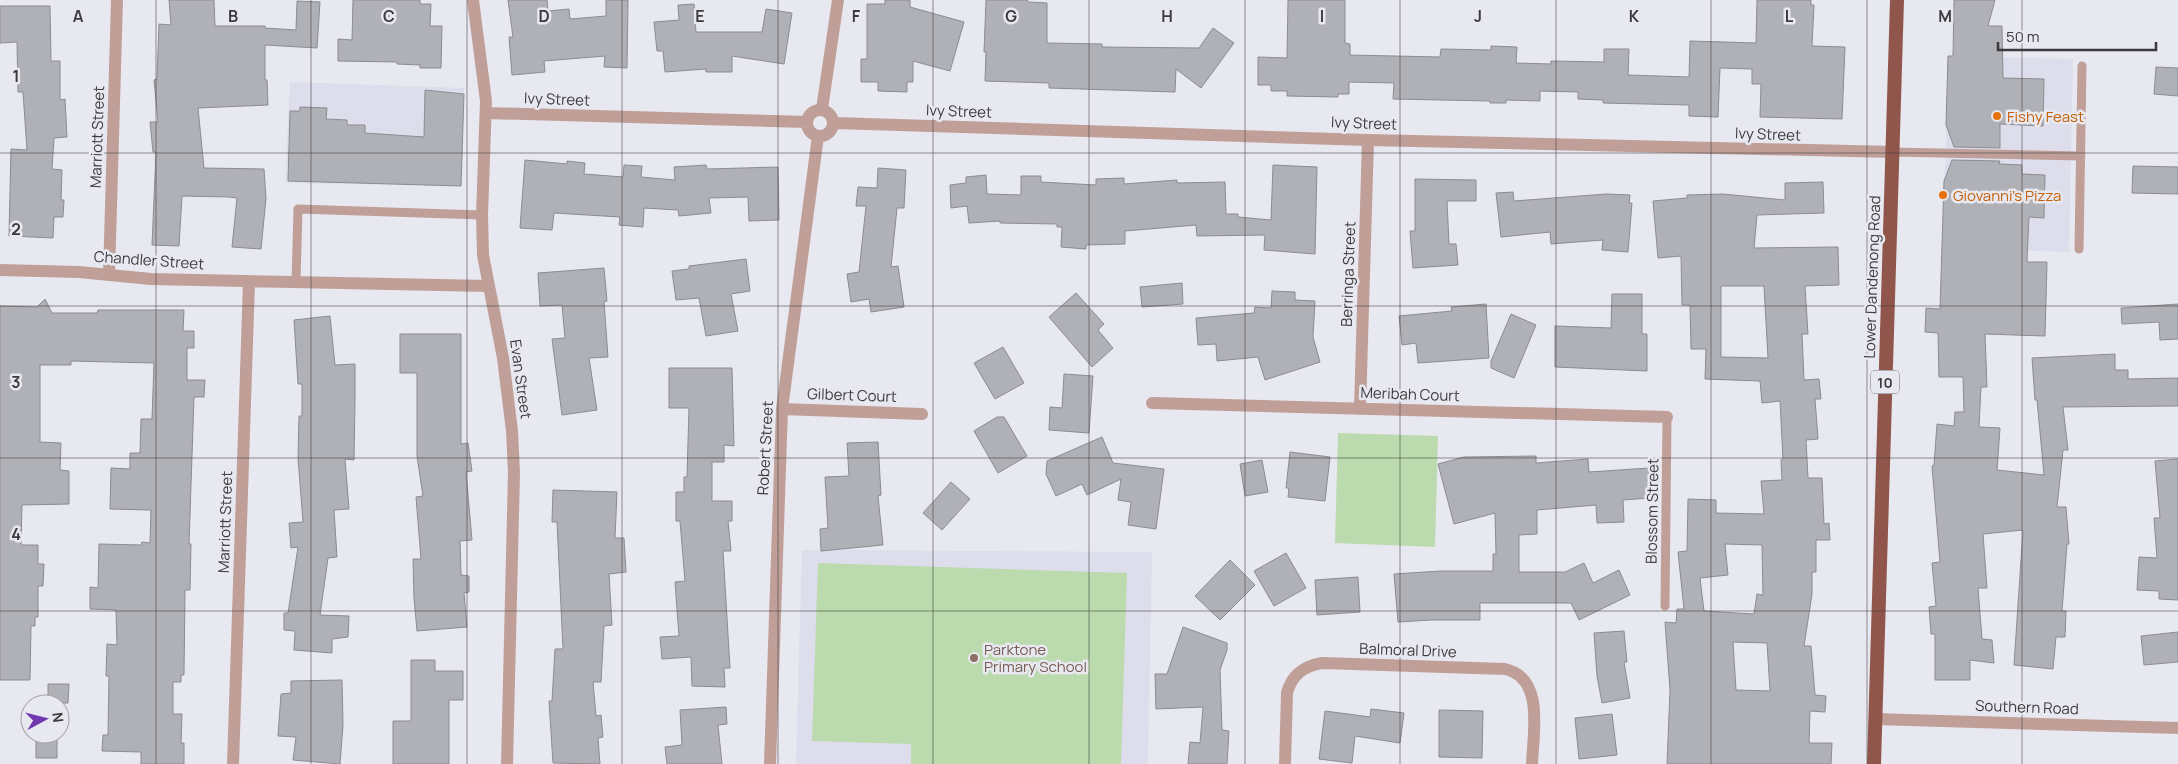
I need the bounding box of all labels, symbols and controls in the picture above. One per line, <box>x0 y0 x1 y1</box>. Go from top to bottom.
text: A <box>73 5 84 27</box>
text: B <box>228 5 238 27</box>
text: C <box>383 5 395 27</box>
text: D <box>538 5 550 27</box>
text: E <box>695 5 705 27</box>
text: F <box>852 5 861 27</box>
text: G <box>1005 5 1017 27</box>
text: H <box>1161 5 1173 27</box>
text: I <box>1320 5 1324 27</box>
text: J <box>1474 5 1482 27</box>
text: K <box>1629 5 1640 27</box>
text: L <box>1785 5 1794 27</box>
text: M <box>1938 5 1952 27</box>
scale bar <box>1998 20 2156 52</box>
text: 50 m <box>2006 26 2040 47</box>
text: 1 <box>12 65 20 87</box>
street label: Marriott Street <box>85 86 109 188</box>
street label: Ivy Street <box>524 87 590 111</box>
street label: Ivy Street <box>926 99 992 123</box>
place label: Fishy Feast <box>2007 106 2084 127</box>
marker: Fishy Feast <box>1991 110 2003 122</box>
street label: Ivy Street <box>1331 111 1397 135</box>
street label: Ivy Street <box>1735 122 1801 146</box>
place label: Giovanni's Pizza <box>1953 185 2061 206</box>
marker: Giovanni's Pizza <box>1937 189 1949 201</box>
street label: Lower Dandenong Road <box>1859 195 1885 359</box>
text: 2 <box>11 218 21 240</box>
street label: Berringa Street <box>1336 221 1360 327</box>
street label: Chandler Street <box>93 246 205 274</box>
street label: Evan Street <box>505 338 537 420</box>
text: 3 <box>11 371 21 393</box>
road number: 10 <box>1871 371 1899 394</box>
street label: Meribah Court <box>1360 382 1460 406</box>
street label: Gilbert Court <box>807 383 897 407</box>
street label: Robert Street <box>752 400 778 496</box>
street label: Blossom Street <box>1641 458 1663 564</box>
street label: Marriott Street <box>213 471 237 573</box>
text: 4 <box>11 523 21 545</box>
street label: Balmoral Drive <box>1359 638 1457 662</box>
place label: Parktone Primary School <box>984 639 1087 677</box>
marker: Parktone Primary School <box>968 652 980 664</box>
north arrow <box>20 694 70 744</box>
street label: Southern Road <box>1975 695 2079 719</box>
text: N <box>48 711 68 724</box>

